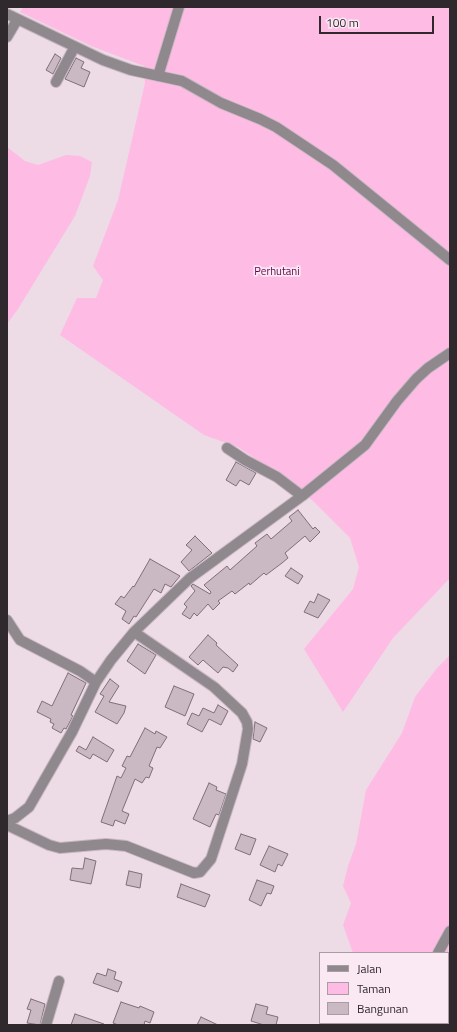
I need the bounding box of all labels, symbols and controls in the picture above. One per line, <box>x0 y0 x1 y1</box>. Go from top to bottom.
scale bar <box>321 8 436 34</box>
text: 100 m <box>326 13 359 32</box>
park label: Perhutani <box>254 265 300 279</box>
legend <box>319 952 449 1024</box>
text: Jalan <box>357 959 382 978</box>
text: Taman <box>357 979 391 998</box>
text: Bangunan <box>357 999 408 1018</box>

